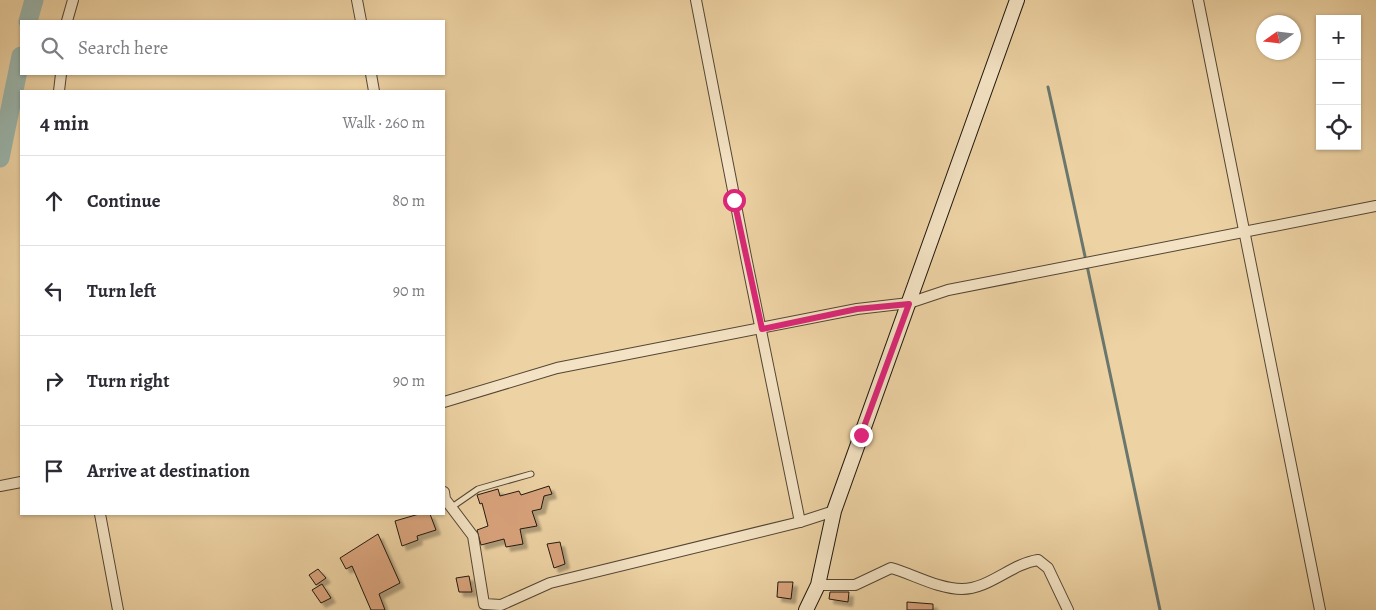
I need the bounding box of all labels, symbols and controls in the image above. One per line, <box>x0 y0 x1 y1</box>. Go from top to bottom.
north arrow <box>1256 15 1301 60</box>
map controls <box>1316 15 1361 150</box>
button: + <box>1316 15 1361 60</box>
search box <box>20 20 445 75</box>
icon: search <box>38 34 66 62</box>
text: Search here <box>78 35 168 61</box>
button: − <box>1316 60 1361 105</box>
button: locate <box>1316 105 1361 150</box>
text: 4 min <box>40 109 89 137</box>
text: Walk · 260 m <box>343 112 425 134</box>
icon: ahead <box>40 187 68 215</box>
text: Continue <box>87 188 161 214</box>
route start <box>723 189 746 212</box>
text: 80 m <box>392 190 425 212</box>
icon: left <box>40 277 68 305</box>
text: Turn left <box>87 278 156 304</box>
text: 90 m <box>393 280 425 302</box>
icon: right <box>40 367 68 395</box>
text: Turn right <box>87 368 169 394</box>
text: 90 m <box>393 370 425 392</box>
route end <box>850 424 873 447</box>
icon: arrive <box>40 457 68 485</box>
text: Arrive at destination <box>87 458 250 484</box>

